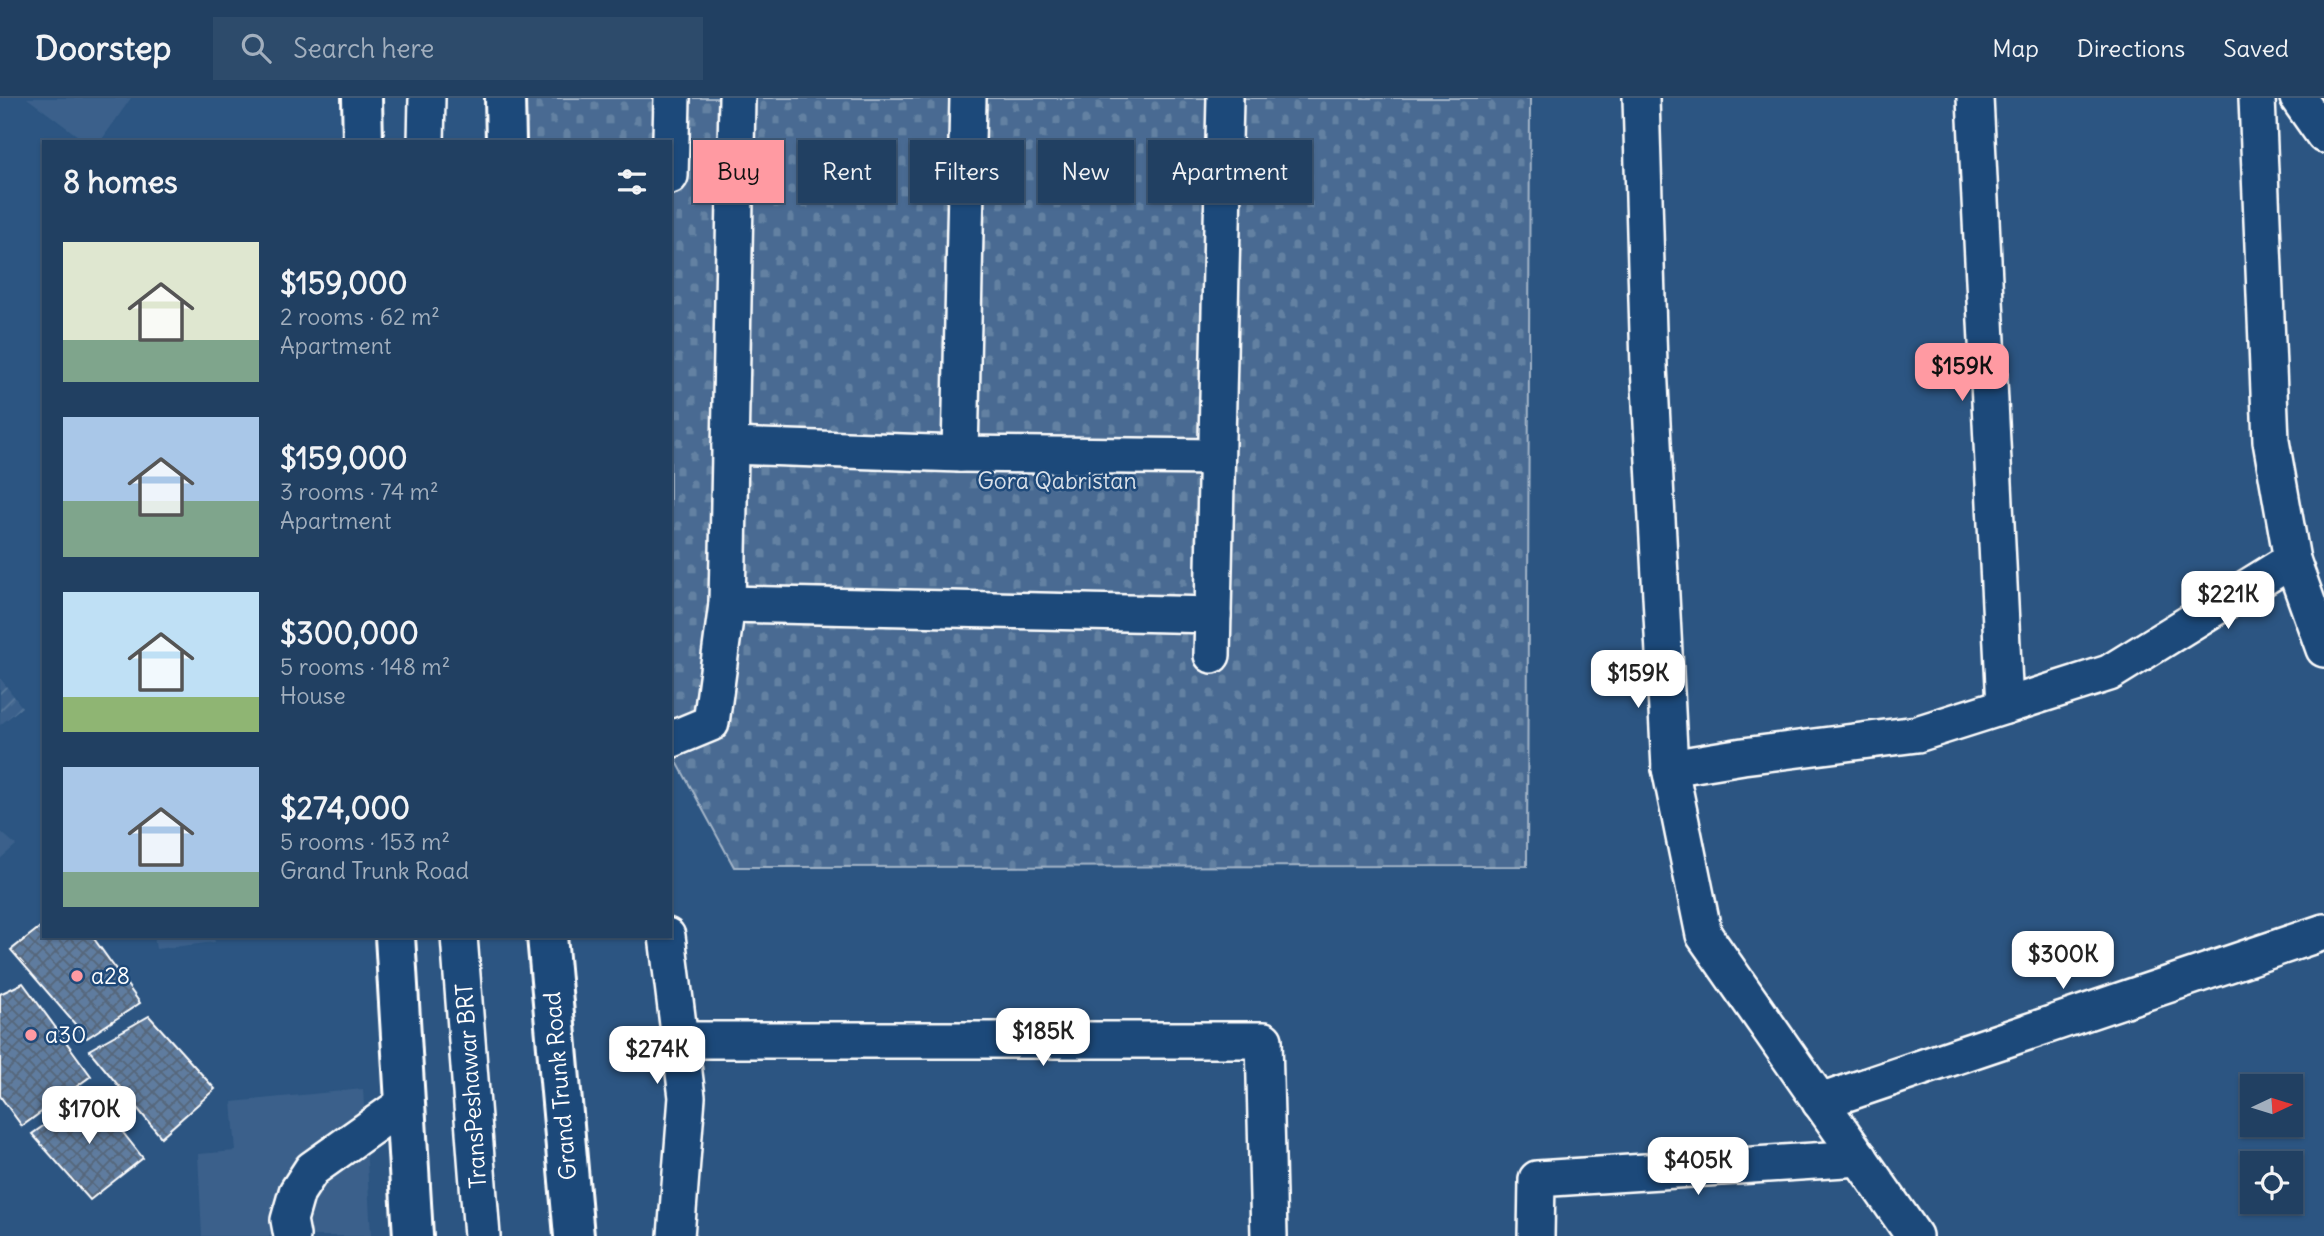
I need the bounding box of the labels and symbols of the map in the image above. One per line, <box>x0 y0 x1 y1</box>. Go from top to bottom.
pin: $159K <box>1913 344 2011 403</box>
park label: Gora Qabristan <box>977 466 1137 495</box>
pin: $221K <box>2179 572 2277 631</box>
pin: $159K <box>1589 650 1687 710</box>
pin: $300K <box>2014 932 2112 991</box>
place label: a28 <box>91 961 130 990</box>
marker: a28 <box>69 968 85 984</box>
street label: TransPeshawar BRT <box>449 982 492 1190</box>
street label: Grand Trunk Road <box>537 991 582 1181</box>
pin: $185K <box>994 1009 1092 1068</box>
place label: a30 <box>45 1020 86 1049</box>
pin: $274K <box>608 1026 706 1086</box>
marker: a30 <box>23 1027 39 1043</box>
north arrow <box>2240 1074 2303 1138</box>
pin: $170K <box>40 1086 138 1146</box>
pin: $405K <box>1649 1138 1747 1197</box>

